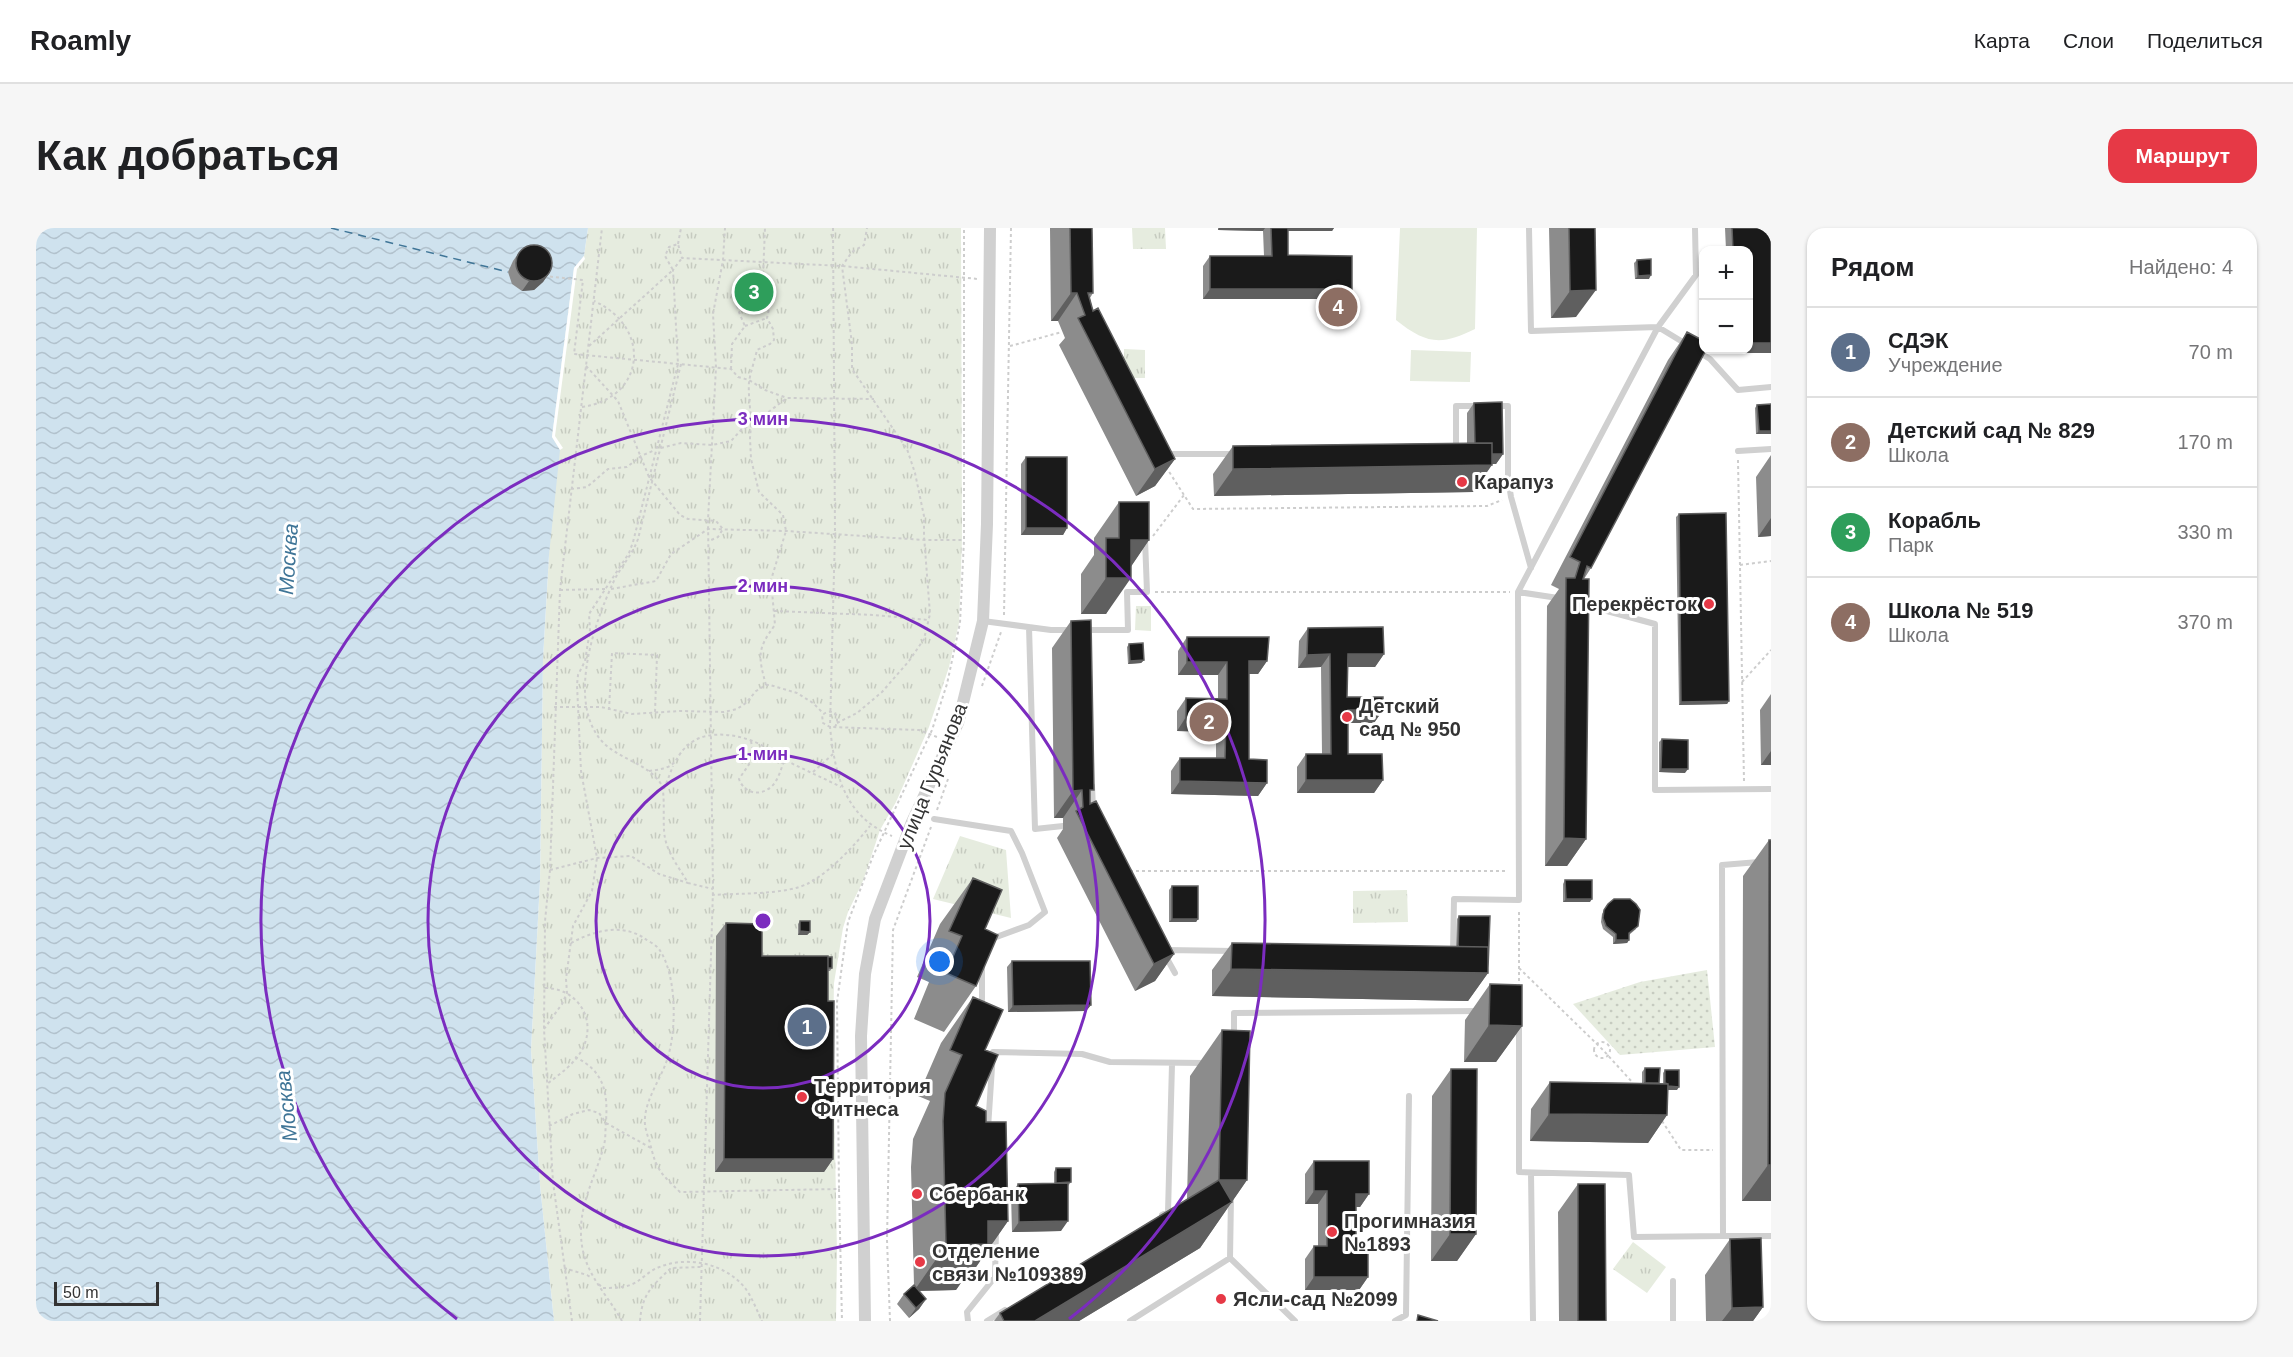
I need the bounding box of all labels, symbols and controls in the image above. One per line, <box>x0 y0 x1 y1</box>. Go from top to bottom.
text: Roamly <box>30 25 131 56</box>
text: Карта <box>1974 29 2030 52</box>
text: Слои <box>2063 29 2114 52</box>
text: Поделиться <box>2147 29 2263 52</box>
button: Маршрут <box>2108 129 2257 183</box>
text: Как добраться <box>36 132 340 179</box>
map controls <box>1699 246 1753 354</box>
button: + <box>1699 246 1753 300</box>
text: Рядом <box>1831 252 1914 282</box>
text: Найдено: 4 <box>2129 256 2233 278</box>
pin: 3 <box>734 270 774 314</box>
pin: 4 <box>1318 284 1358 329</box>
button: − <box>1699 300 1753 354</box>
text: СДЭК <box>1888 328 1948 353</box>
text: 1 <box>1845 341 1856 363</box>
text: 70 m <box>2189 341 2233 363</box>
text: Учреждение <box>1888 354 2003 376</box>
text: 3 мин <box>738 409 788 429</box>
text: Детский сад № 829 <box>1888 418 2095 443</box>
text: 2 <box>1845 431 1856 453</box>
text: 170 m <box>2177 431 2233 453</box>
text: Школа <box>1888 444 1949 466</box>
place label: Карапуз <box>1474 471 1554 493</box>
marker: Карапуз <box>1455 475 1469 489</box>
text: Корабль <box>1888 508 1981 533</box>
text: 3 <box>1845 521 1856 543</box>
text: 330 m <box>2177 521 2233 543</box>
water label: Москва <box>274 522 302 596</box>
text: Парк <box>1888 534 1933 556</box>
text: 2 мин <box>738 576 788 596</box>
place label: Перекрёсток <box>1572 593 1698 615</box>
marker: Перекрёсток <box>1702 597 1716 611</box>
text: Школа № 519 <box>1888 598 2033 623</box>
text: 4 <box>1845 611 1856 633</box>
text: 370 m <box>2177 611 2233 633</box>
text: Школа <box>1888 624 1949 646</box>
place label: Детский сад № 950 <box>1359 695 1461 740</box>
street label: улица Гурьянова <box>893 699 972 852</box>
pin: 2 <box>1190 700 1228 744</box>
marker: Детский сад № 950 <box>1340 710 1354 724</box>
text: 1 мин <box>738 744 788 764</box>
centre of rings <box>753 911 773 931</box>
your location <box>925 947 954 976</box>
pin: 1 <box>788 1004 826 1050</box>
water label: Москва <box>271 1069 301 1143</box>
place label: Территория Фитнеса <box>814 1075 931 1120</box>
marker: Территория Фитнеса <box>795 1090 809 1104</box>
place label: Сбербанк <box>929 1183 1025 1205</box>
marker: Сбербанк <box>910 1187 924 1201</box>
place label: Прогимназия №1893 <box>1344 1210 1476 1255</box>
marker: Прогимназия №1893 <box>1325 1225 1339 1239</box>
place label: Отделение связи №109389 <box>932 1240 1084 1285</box>
marker: Отделение связи №109389 <box>913 1255 927 1269</box>
scale bar <box>54 1279 159 1306</box>
text: 50 m <box>63 1284 99 1301</box>
place label: Ясли-сад №2099 <box>1233 1288 1398 1310</box>
marker: Ясли-сад №2099 <box>1214 1292 1228 1306</box>

